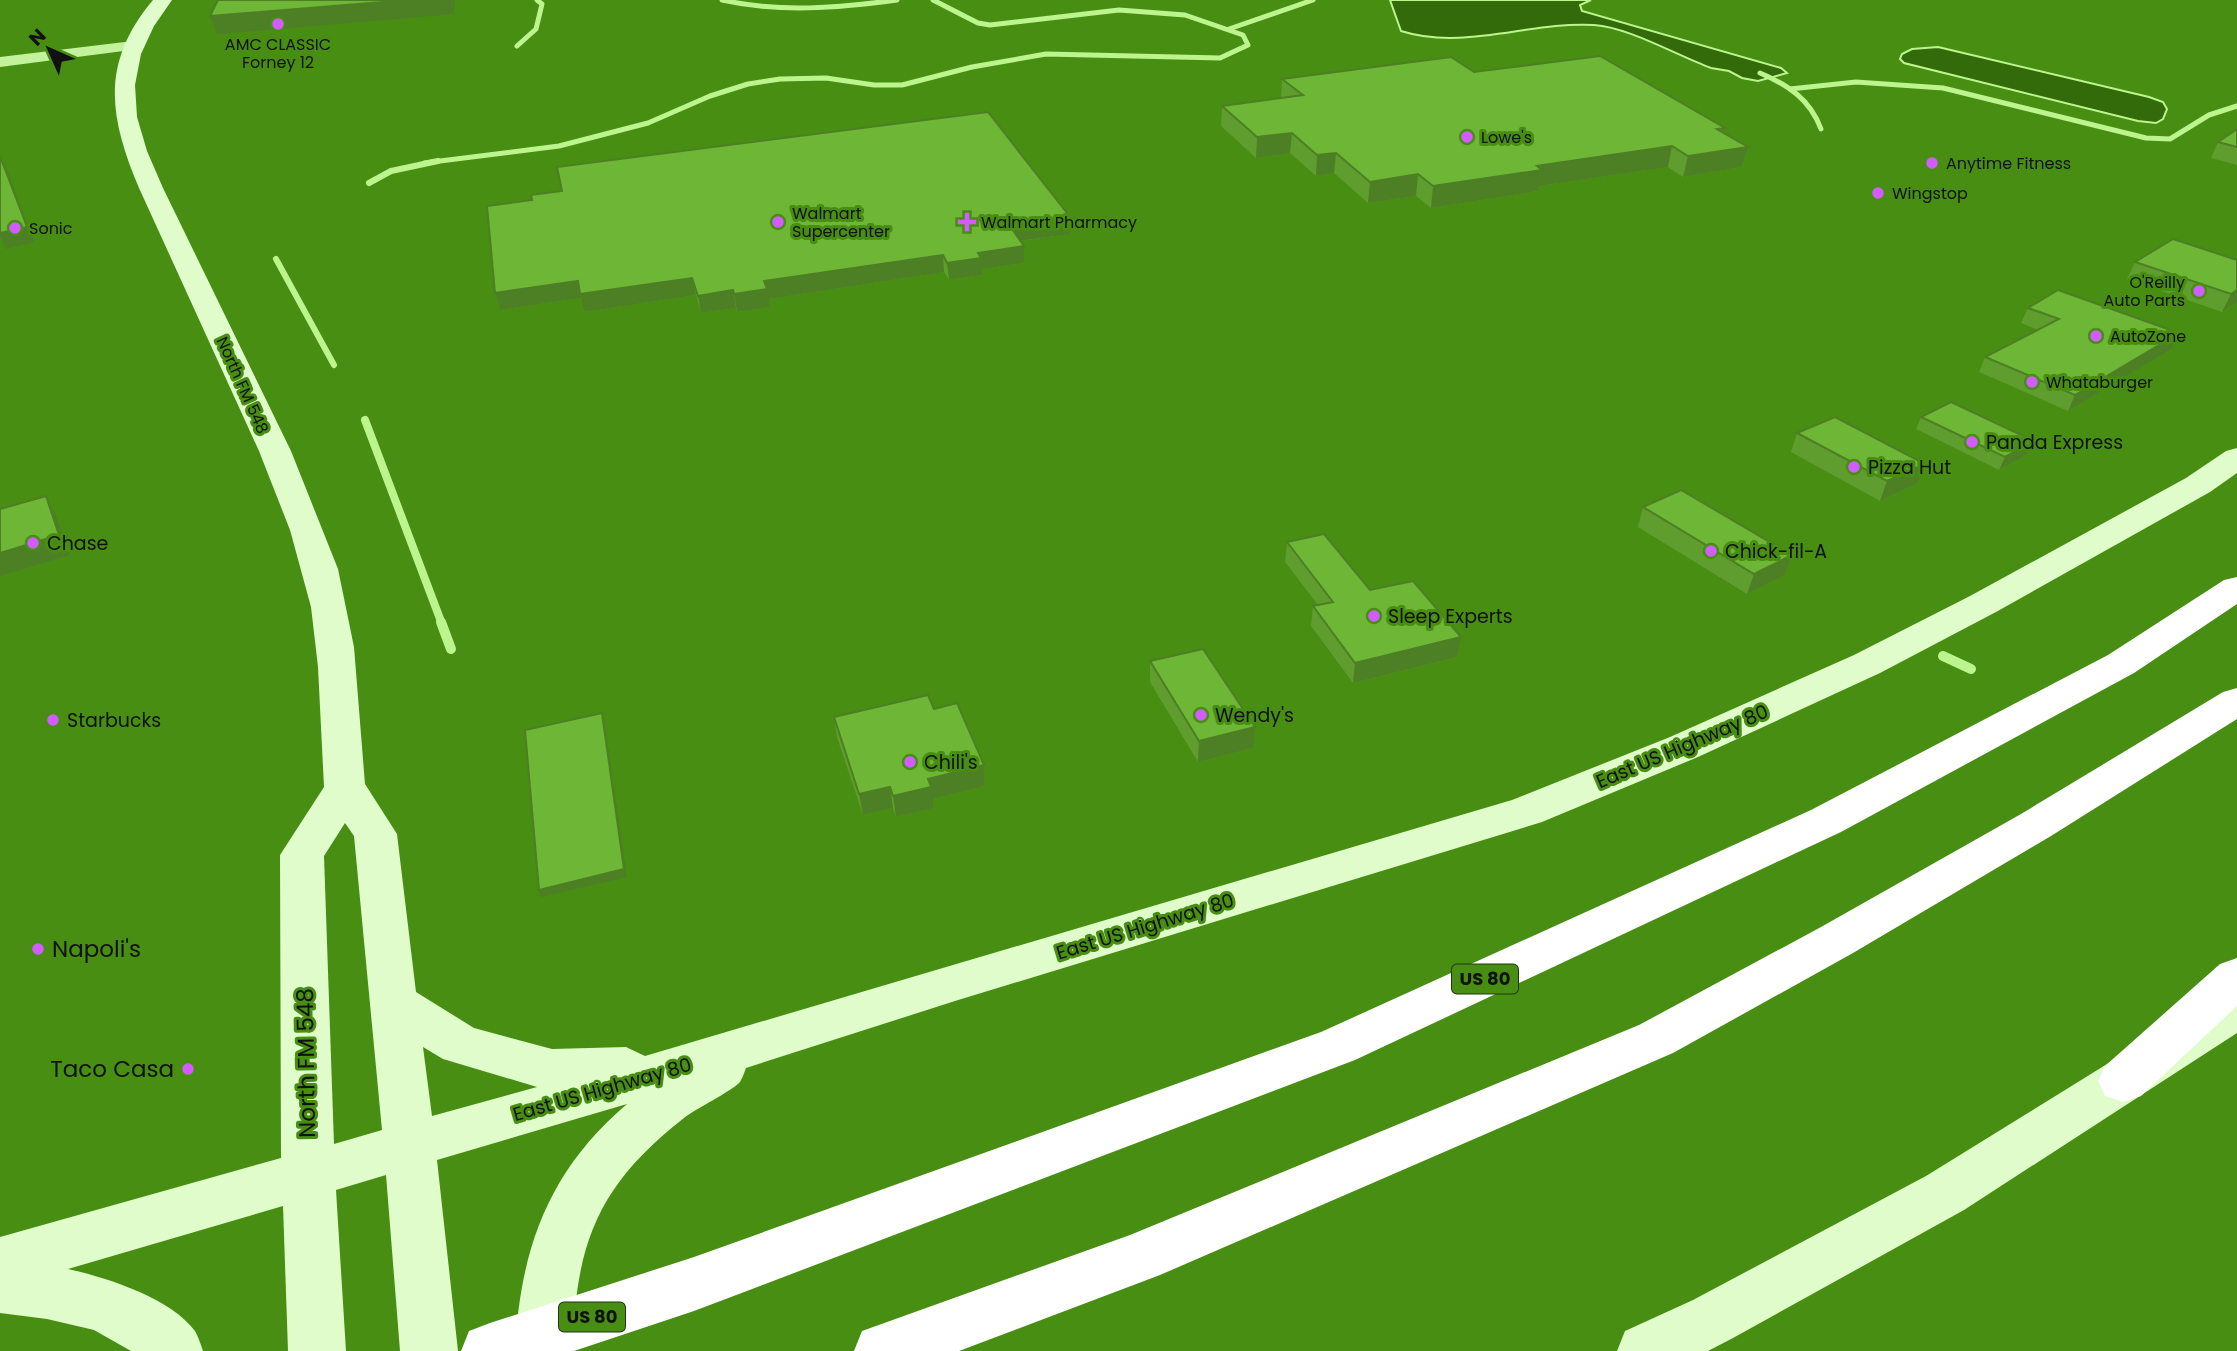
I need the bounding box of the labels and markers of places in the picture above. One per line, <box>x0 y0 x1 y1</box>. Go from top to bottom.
marker: AMC CLASSIC Forney 12 <box>270 16 286 32</box>
place label: AMC CLASSIC Forney 12 <box>225 33 331 74</box>
place label: Lowe's <box>1481 126 1532 149</box>
marker: Lowe's <box>1459 129 1475 145</box>
place label: Anytime Fitness <box>1946 152 2071 175</box>
marker: Anytime Fitness <box>1924 155 1940 171</box>
place label: Wingstop <box>1892 182 1968 205</box>
marker: Wingstop <box>1870 185 1886 201</box>
place label: Walmart Supercenter <box>792 202 890 243</box>
place label: Walmart Pharmacy <box>981 211 1137 234</box>
marker: Walmart Supercenter <box>770 214 786 230</box>
marker: Walmart Pharmacy <box>959 214 975 230</box>
place label: Sonic <box>29 217 73 240</box>
marker: Sonic <box>7 220 23 236</box>
place label: O'Reilly Auto Parts <box>2103 271 2185 312</box>
marker: O'Reilly Auto Parts <box>2191 283 2207 299</box>
place label: AutoZone <box>2110 325 2186 348</box>
marker: AutoZone <box>2088 328 2104 344</box>
place label: Whataburger <box>2046 371 2153 394</box>
marker: Whataburger <box>2024 374 2040 390</box>
place label: Panda Express <box>1986 429 2123 456</box>
marker: Panda Express <box>1964 434 1980 450</box>
place label: Pizza Hut <box>1868 454 1951 481</box>
marker: Pizza Hut <box>1846 459 1862 475</box>
place label: Chase <box>47 530 108 557</box>
marker: Chase <box>25 535 41 551</box>
place label: Chick-fil-A <box>1725 538 1827 565</box>
marker: Chick-fil-A <box>1703 543 1719 559</box>
place label: Sleep Experts <box>1388 603 1513 630</box>
marker: Sleep Experts <box>1366 608 1382 624</box>
place label: Wendy's <box>1215 702 1294 729</box>
place label: Starbucks <box>67 707 161 734</box>
marker: Wendy's <box>1193 707 1209 723</box>
marker: Starbucks <box>45 712 61 728</box>
place label: Chili's <box>924 749 978 776</box>
marker: Chili's <box>902 754 918 770</box>
place label: Napoli's <box>52 933 141 965</box>
marker: Napoli's <box>30 941 46 957</box>
place label: Taco Casa <box>50 1053 174 1085</box>
marker: Taco Casa <box>180 1061 196 1077</box>

